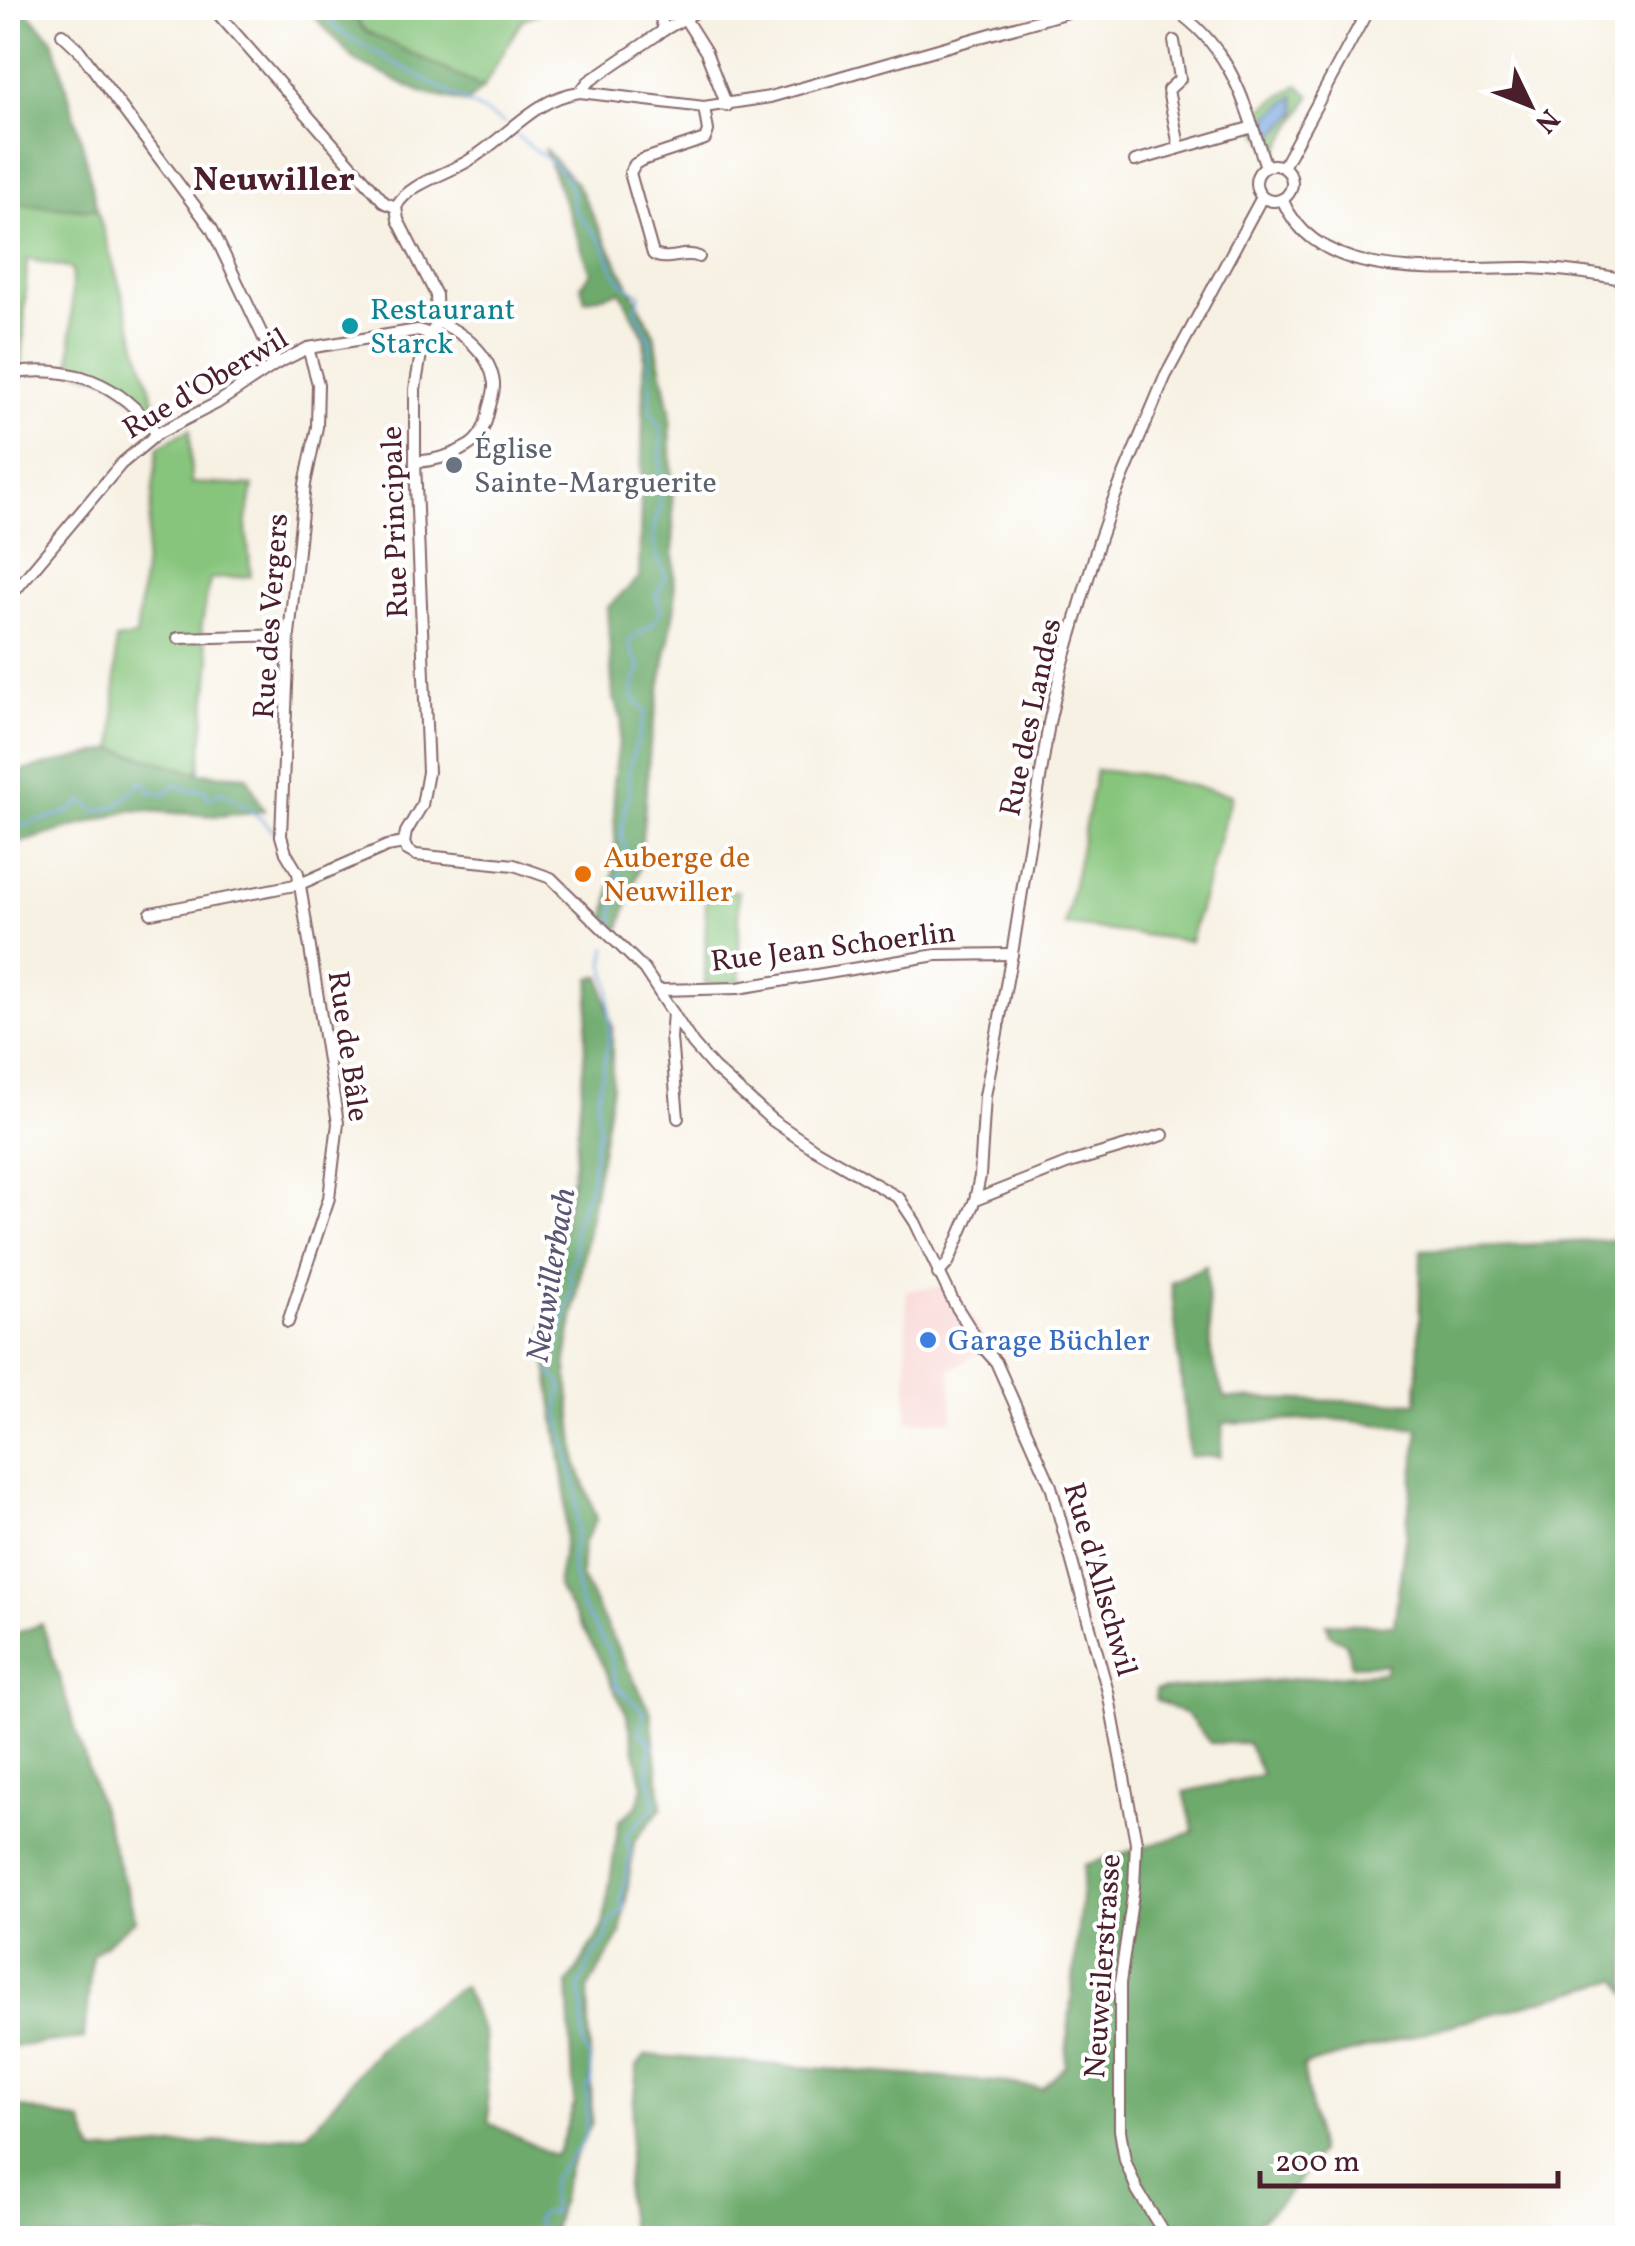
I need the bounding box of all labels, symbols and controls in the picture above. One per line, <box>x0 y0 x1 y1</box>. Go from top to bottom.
north arrow <box>1480 55 1580 155</box>
text: N <box>1525 100 1568 141</box>
district label: Neuwiller <box>193 157 355 205</box>
place label: Restaurant Starck <box>370 290 515 366</box>
marker: Restaurant Starck <box>339 315 361 337</box>
street label: Rue d'Oberwil <box>115 319 297 451</box>
street label: Rue Principale <box>372 425 420 619</box>
place label: Église Sainte-Marguerite <box>474 429 717 505</box>
marker: Église Sainte-Marguerite <box>443 454 465 476</box>
street label: Rue des Vergers <box>244 512 300 720</box>
street label: Rue des Landes <box>990 615 1073 820</box>
place label: Auberge de Neuwiller <box>603 838 750 914</box>
marker: Auberge de Neuwiller <box>572 863 594 885</box>
street label: Rue Jean Schoerlin <box>708 912 958 984</box>
street label: Rue de Bâle <box>316 968 378 1124</box>
water label: Neuwillerbach <box>517 1185 588 1366</box>
place label: Garage Büchler <box>948 1321 1150 1363</box>
marker: Garage Büchler <box>917 1329 939 1351</box>
street label: Rue d'Allschwil <box>1051 1478 1147 1681</box>
street label: Neuweilerstrasse <box>1075 1852 1133 2080</box>
scale bar <box>1260 2126 1558 2188</box>
text: 200 m <box>1275 2142 1360 2184</box>

